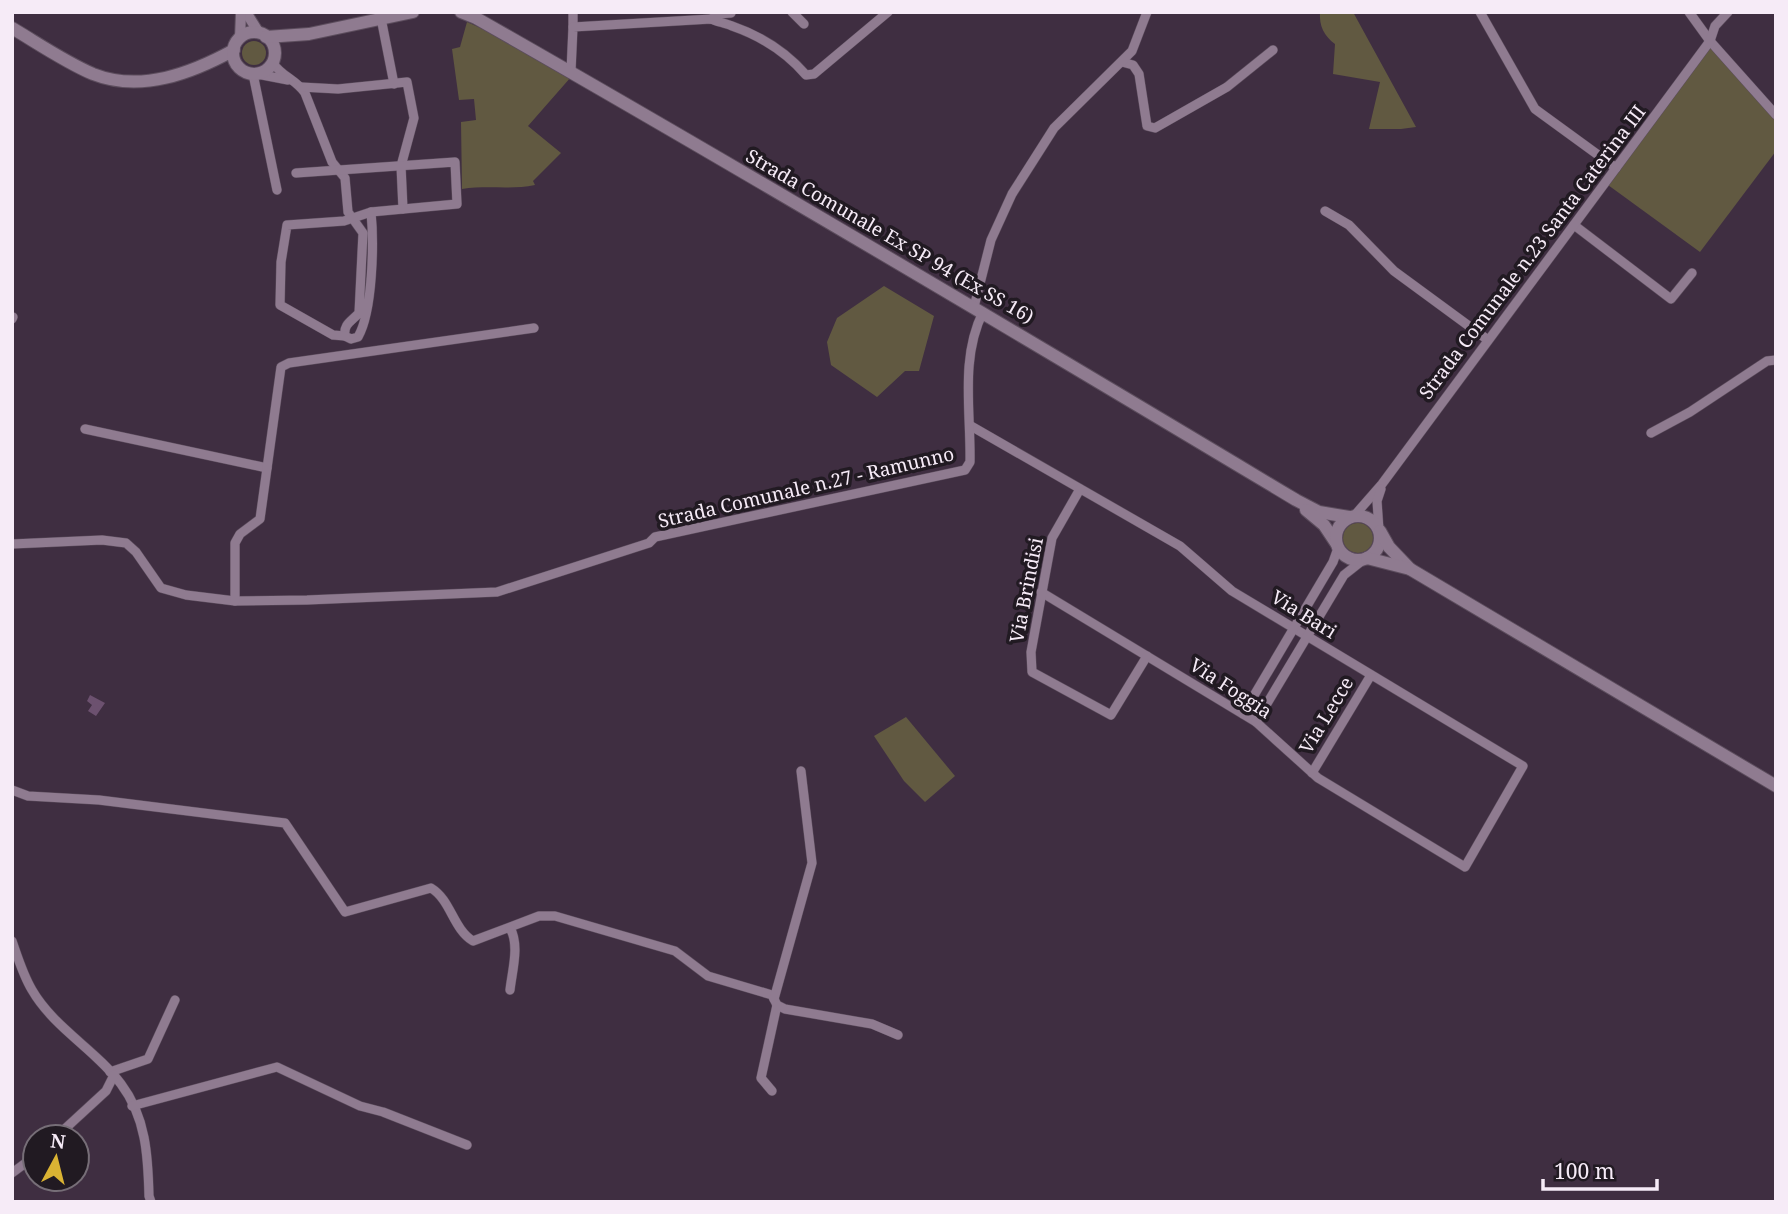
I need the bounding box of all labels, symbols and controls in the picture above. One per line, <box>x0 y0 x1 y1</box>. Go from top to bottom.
street label: Strada Comunale n.23 Santa Caterina III <box>1413 100 1651 404</box>
street label: Strada Comunale Ex SP 94 (Ex SS 16) <box>741 143 1039 329</box>
street label: Strada Comunale n.27 - Ramunno <box>656 440 956 534</box>
street label: Via Brindisi <box>1003 535 1049 645</box>
street label: Via Bari <box>1266 584 1342 644</box>
street label: Via Foggia <box>1185 652 1277 724</box>
street label: Via Lecce <box>1293 672 1359 758</box>
north arrow <box>21 1123 91 1193</box>
text: N <box>49 1127 67 1155</box>
scale bar <box>1543 1148 1657 1192</box>
text: 100 m <box>1554 1157 1615 1185</box>

